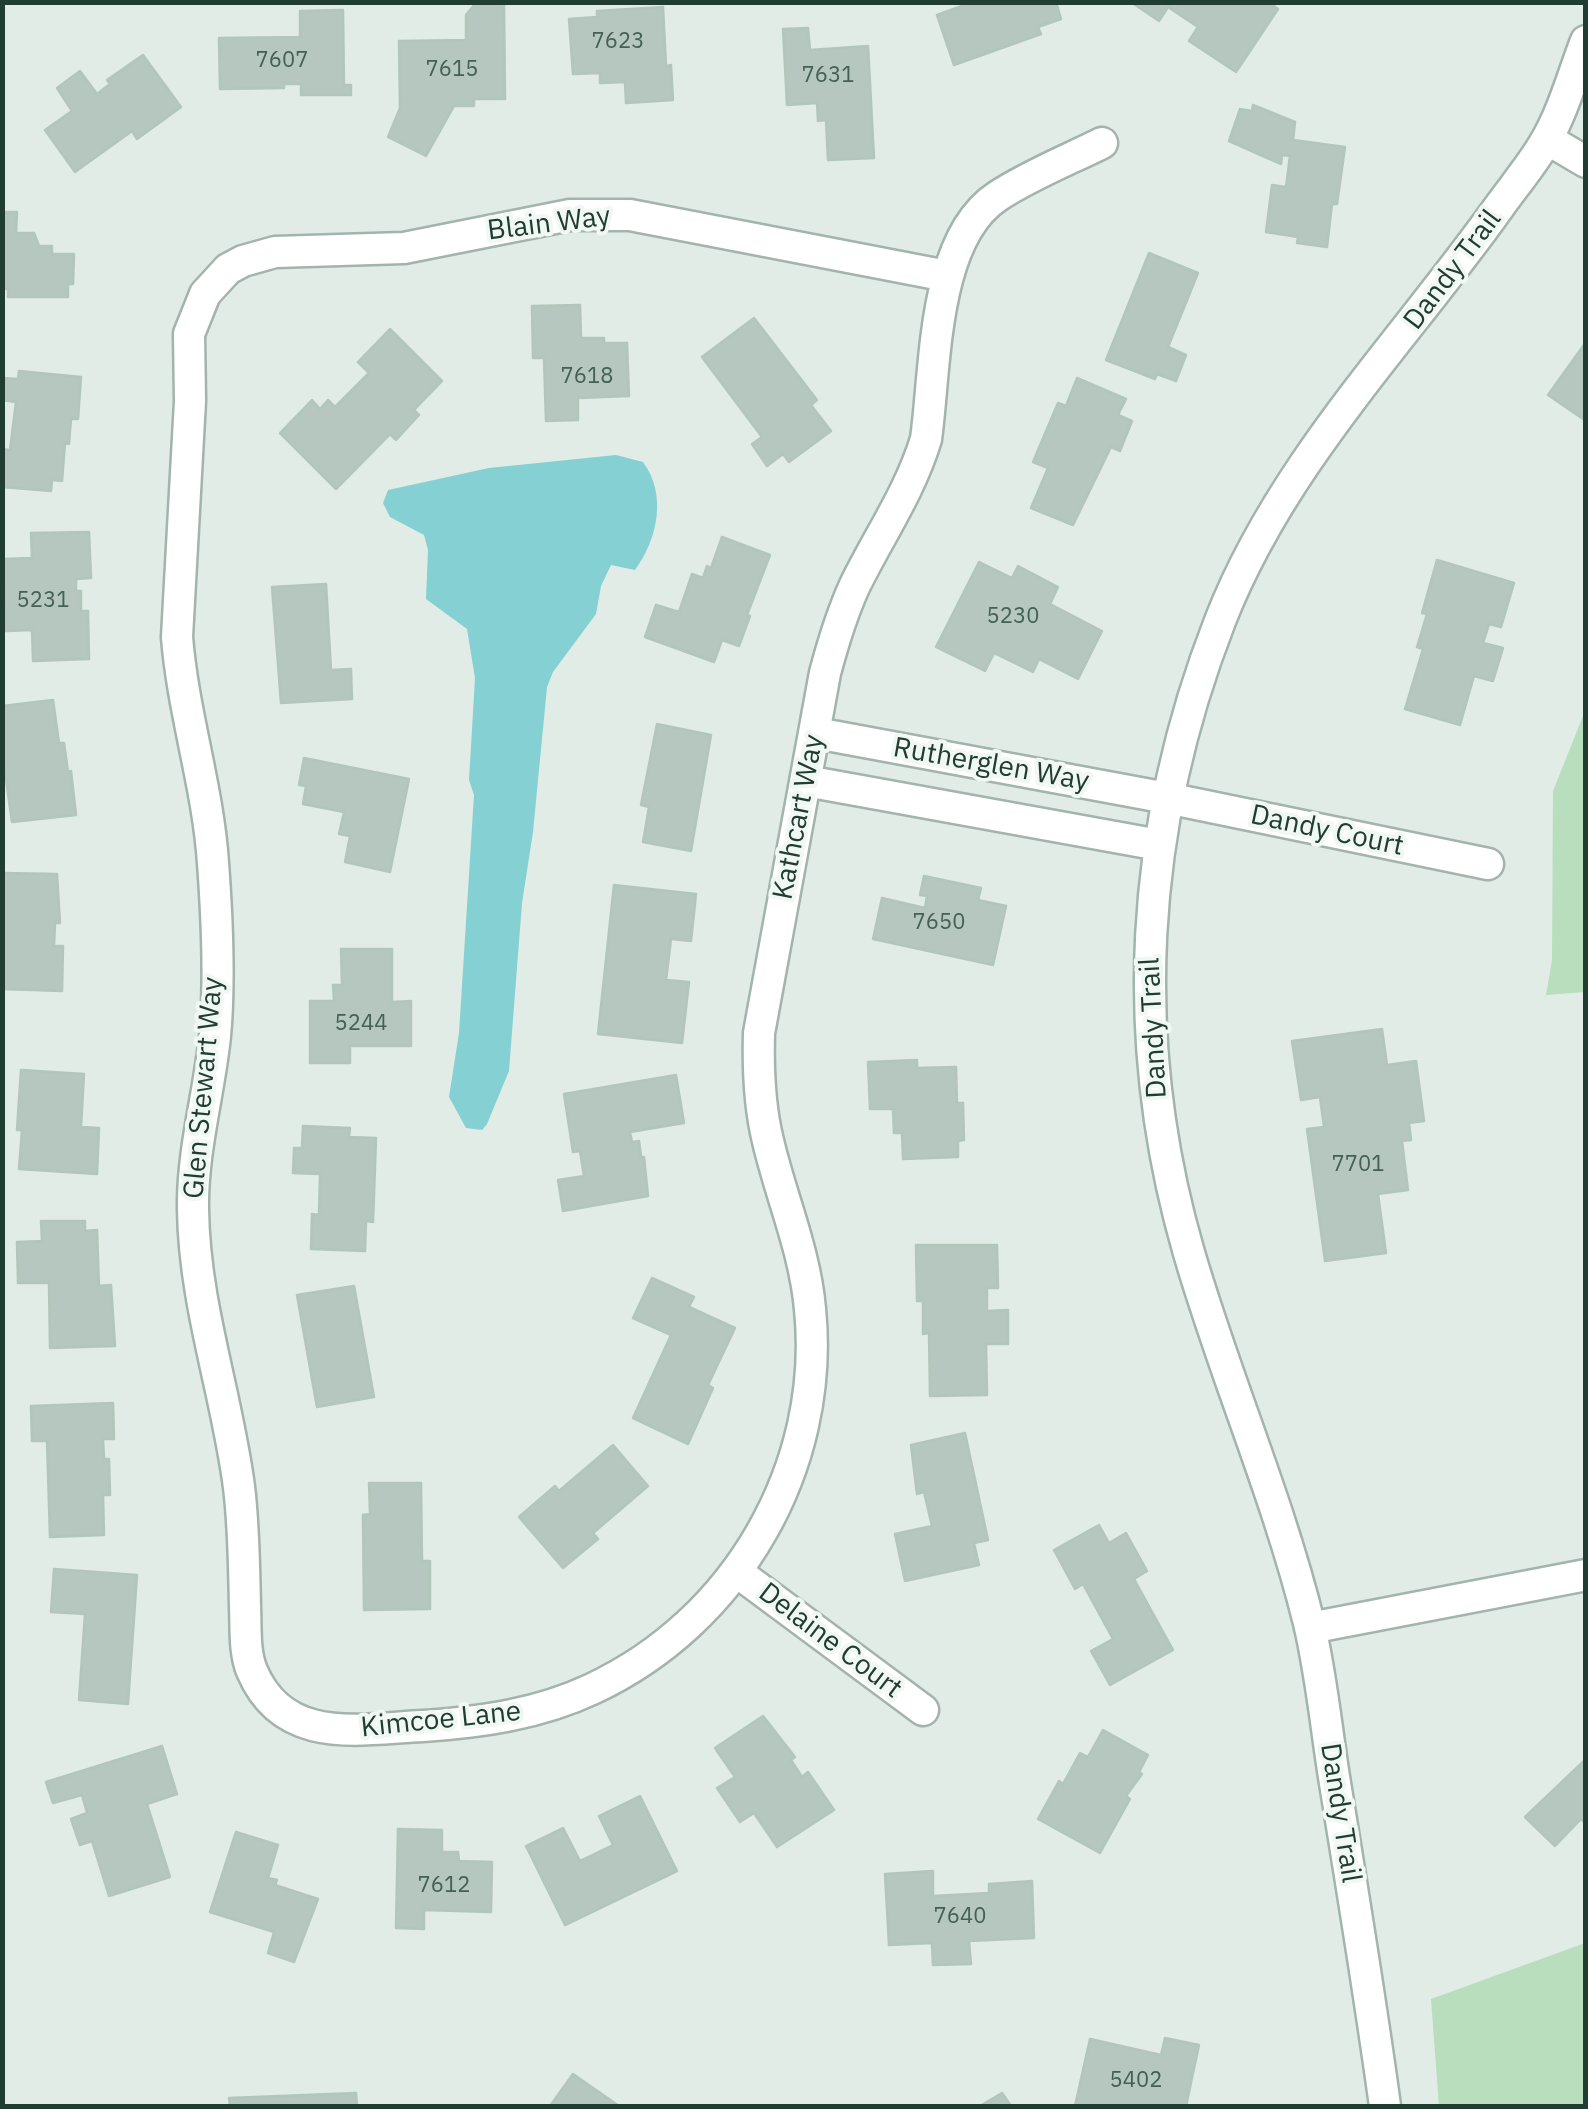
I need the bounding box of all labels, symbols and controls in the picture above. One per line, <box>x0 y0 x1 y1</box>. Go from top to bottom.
house number: 7623 <box>592 29 644 55</box>
house number: 7607 <box>256 48 308 74</box>
house number: 7615 <box>426 57 478 83</box>
house number: 7631 <box>802 63 854 89</box>
street label: Blain Way <box>486 200 612 248</box>
street label: Dandy Trail <box>1397 204 1509 336</box>
house number: 7618 <box>561 364 613 390</box>
house number: 5231 <box>17 588 69 614</box>
house number: 5230 <box>987 604 1039 630</box>
street label: Rutherglen Way <box>890 731 1092 799</box>
street label: Kathcart Way <box>767 732 831 902</box>
street label: Dandy Court <box>1247 798 1407 864</box>
house number: 7650 <box>913 910 965 936</box>
street label: Dandy Trail <box>1134 957 1174 1099</box>
street label: Glen Stewart Way <box>178 976 230 1200</box>
house number: 5244 <box>335 1011 387 1037</box>
house number: 7701 <box>1332 1152 1384 1178</box>
street label: Delaine Court <box>752 1576 908 1706</box>
street label: Kimcoe Lane <box>359 1695 523 1745</box>
street label: Dandy Trail <box>1312 1741 1368 1885</box>
house number: 7612 <box>418 1873 470 1899</box>
house number: 7640 <box>934 1904 986 1930</box>
house number: 5402 <box>1110 2068 1162 2094</box>

